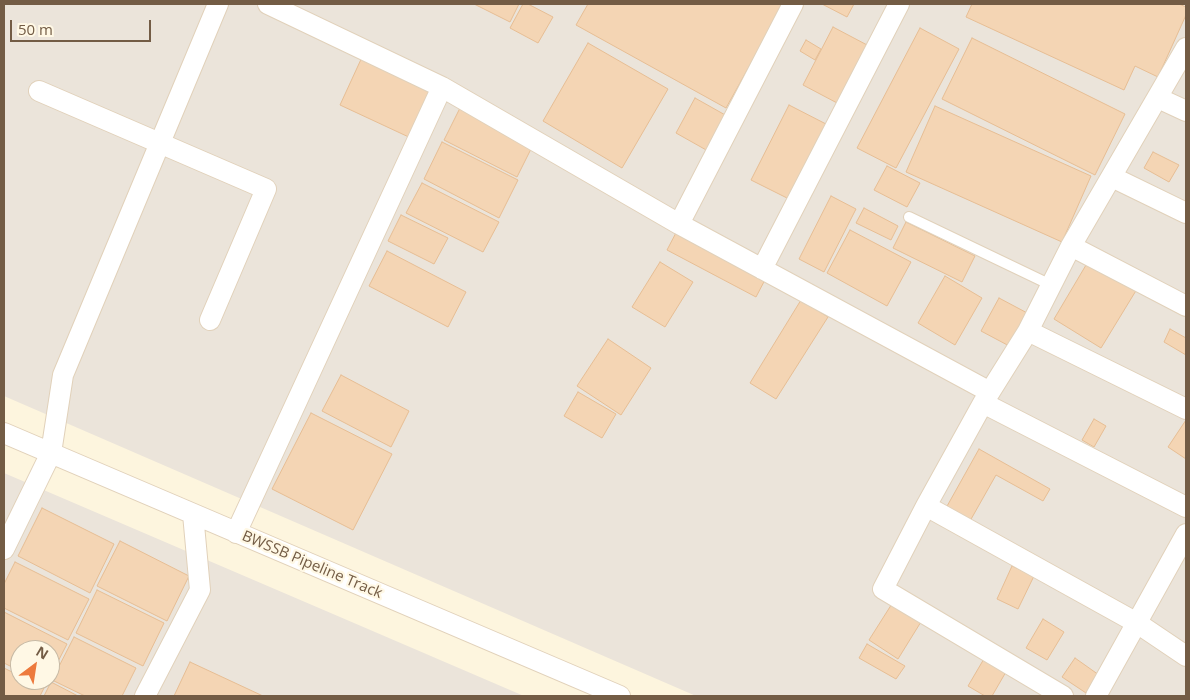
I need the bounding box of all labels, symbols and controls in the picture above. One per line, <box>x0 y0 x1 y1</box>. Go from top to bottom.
scale bar <box>12 10 154 42</box>
text: 50 m <box>18 19 53 39</box>
street label: BWSSB Pipeline Track <box>239 527 385 603</box>
north arrow <box>10 640 60 690</box>
text: N <box>33 641 52 664</box>

